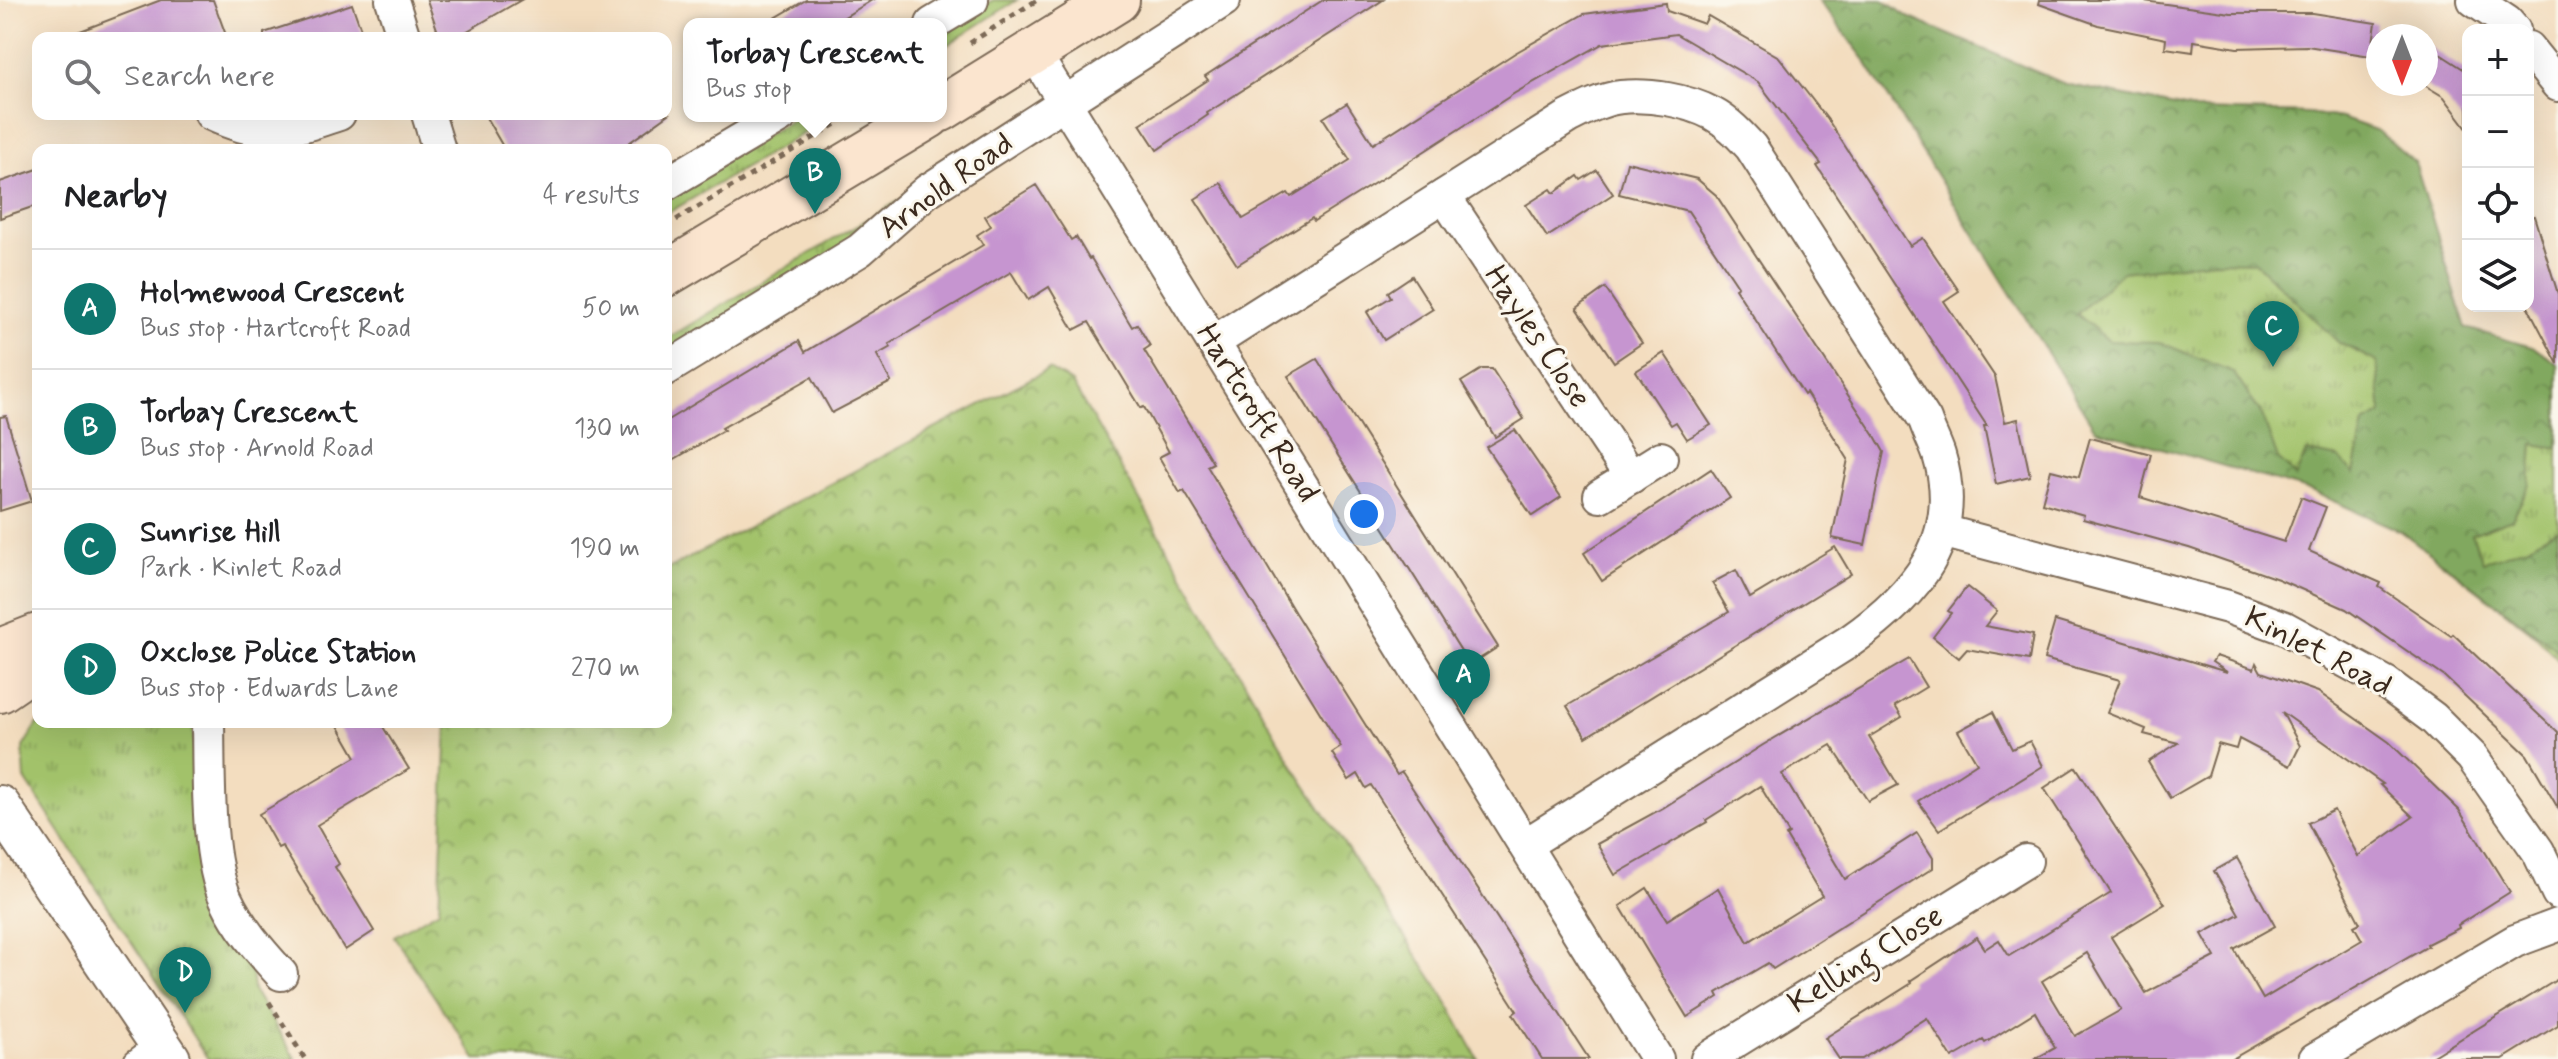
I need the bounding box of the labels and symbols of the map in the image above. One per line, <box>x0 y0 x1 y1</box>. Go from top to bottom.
north arrow <box>2366 24 2438 96</box>
street label: Arnold Road <box>870 123 1022 249</box>
pin: B <box>789 148 841 214</box>
street label: Hayles Close <box>1474 257 1600 417</box>
pin: C <box>2247 301 2299 367</box>
street label: Hartcroft Road <box>1185 316 1329 510</box>
your location <box>1344 494 1384 534</box>
street label: Kinlet Road <box>2237 597 2399 707</box>
pin: A <box>1438 649 1490 715</box>
street label: Kelling Close <box>1780 896 1953 1027</box>
pin: D <box>159 947 211 1013</box>

